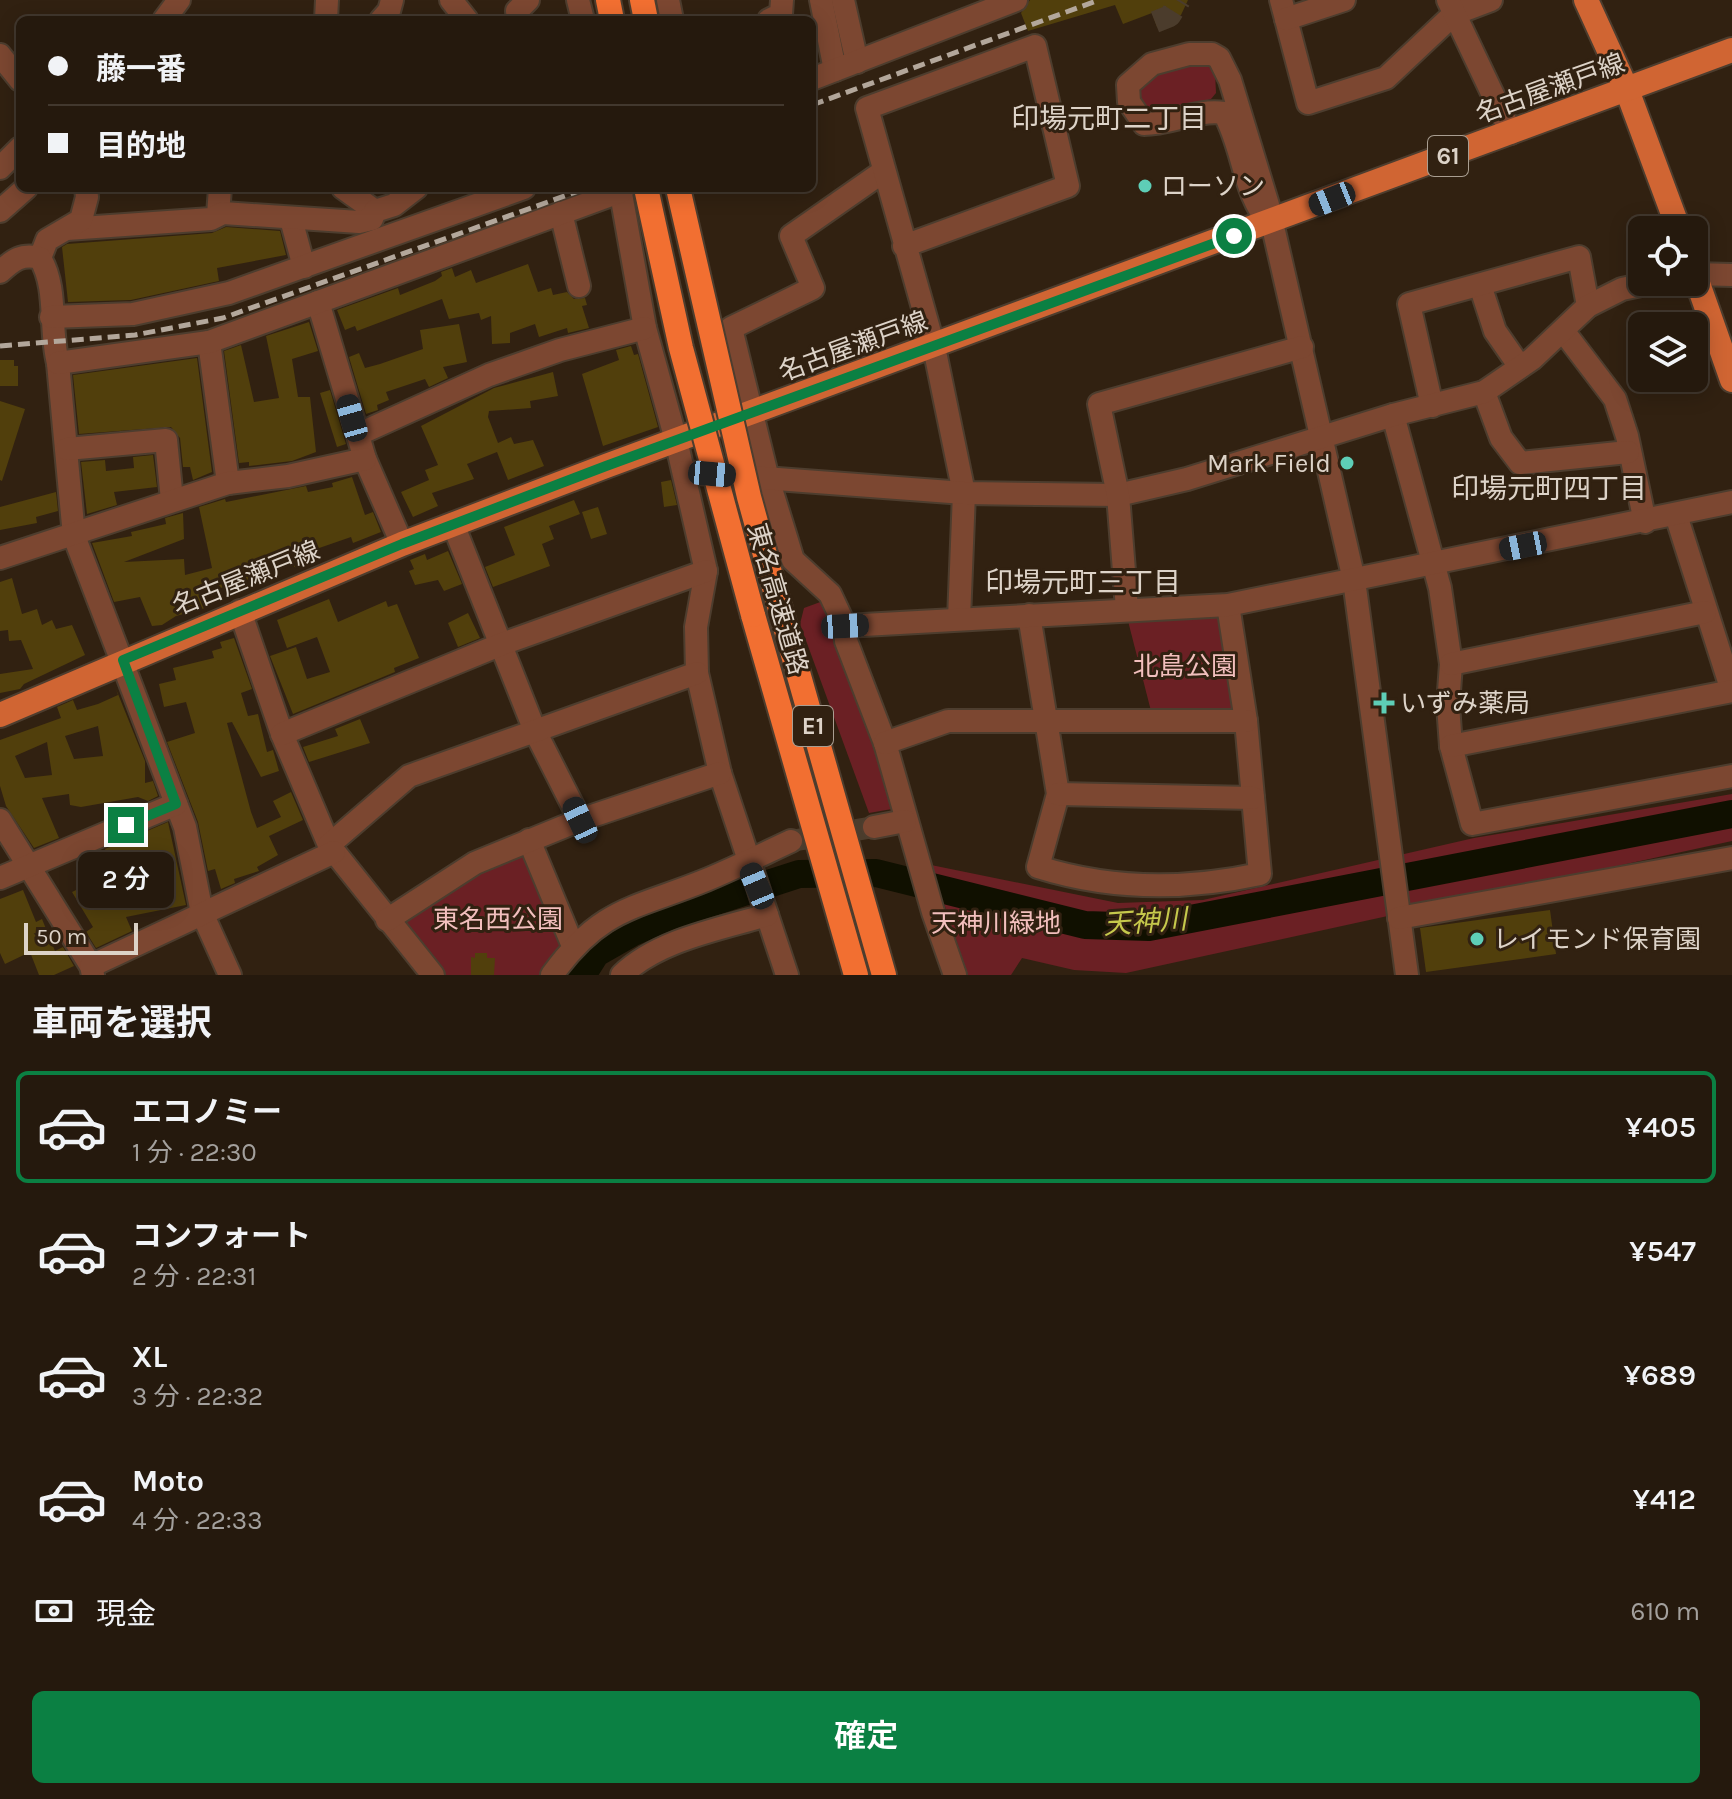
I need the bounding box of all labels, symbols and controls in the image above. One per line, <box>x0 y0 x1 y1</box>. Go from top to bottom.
street label: 名古屋瀬戸線 <box>1472 47 1629 130</box>
text: 藤一番 <box>96 51 186 87</box>
district label: 印場元町二丁目 <box>1011 102 1207 135</box>
text: 目的地 <box>96 128 186 164</box>
road number: 61 <box>1428 136 1468 176</box>
place label: ローソン <box>1161 171 1265 202</box>
marker: ローソン <box>1136 177 1154 195</box>
car <box>1305 179 1359 219</box>
map controls <box>1628 216 1708 392</box>
button: locate <box>1628 216 1708 296</box>
route start <box>1216 218 1252 254</box>
street label: 名古屋瀬戸線 <box>775 305 932 388</box>
button: layers <box>1628 312 1708 392</box>
car <box>334 392 370 444</box>
place label: Mark Field <box>1207 448 1331 479</box>
marker: Mark Field <box>1338 454 1356 472</box>
car <box>687 460 737 488</box>
district label: 印場元町四丁目 <box>1451 472 1647 505</box>
street label: 東名高速道路 <box>741 520 814 678</box>
car <box>1497 530 1549 562</box>
street label: 名古屋瀬戸線 <box>168 535 324 622</box>
district label: 印場元町三丁目 <box>985 566 1181 599</box>
car <box>820 613 870 639</box>
park label: 北島公園 <box>1133 651 1237 682</box>
place label: いずみ薬局 <box>1400 688 1530 719</box>
marker: いずみ薬局 <box>1375 694 1393 712</box>
road number: E1 <box>793 706 833 746</box>
car <box>559 793 601 847</box>
route end <box>108 807 144 843</box>
callout: 2 分 <box>78 853 174 909</box>
car <box>737 859 777 913</box>
text: 2 分 <box>102 864 150 895</box>
water label: 天神川 <box>1102 902 1191 941</box>
park label: 東名西公園 <box>433 904 563 935</box>
park label: 天神川緑地 <box>931 908 1061 939</box>
scale bar <box>24 919 138 955</box>
text: 50 m <box>36 924 87 950</box>
place label: レイモンド保育園 <box>1493 924 1701 955</box>
marker: レイモンド保育園 <box>1468 930 1486 948</box>
text: 車両を選択 <box>32 1002 212 1044</box>
icon: car <box>36 1091 108 1163</box>
text: エコノミー <box>132 1094 282 1130</box>
text: ¥405 <box>1625 1109 1696 1145</box>
text: 1 分 · 22:30 <box>132 1137 257 1168</box>
icon: car <box>36 1215 108 1287</box>
text: コンフォート <box>132 1218 311 1254</box>
text: ¥547 <box>1629 1233 1696 1269</box>
text: 2 分 · 22:31 <box>132 1261 256 1292</box>
icon: car <box>36 1339 108 1411</box>
text: XL <box>132 1339 167 1375</box>
text: ¥689 <box>1624 1357 1696 1393</box>
text: 3 分 · 22:32 <box>132 1381 263 1412</box>
icon: car <box>36 1463 108 1535</box>
text: Moto <box>132 1463 204 1499</box>
text: ¥412 <box>1633 1481 1696 1517</box>
text: 4 分 · 22:33 <box>132 1505 263 1536</box>
icon: cash <box>32 1589 76 1633</box>
text: 現金 <box>96 1596 156 1632</box>
text: 610 m <box>1631 1596 1700 1627</box>
button: 確定 <box>32 1691 1700 1783</box>

